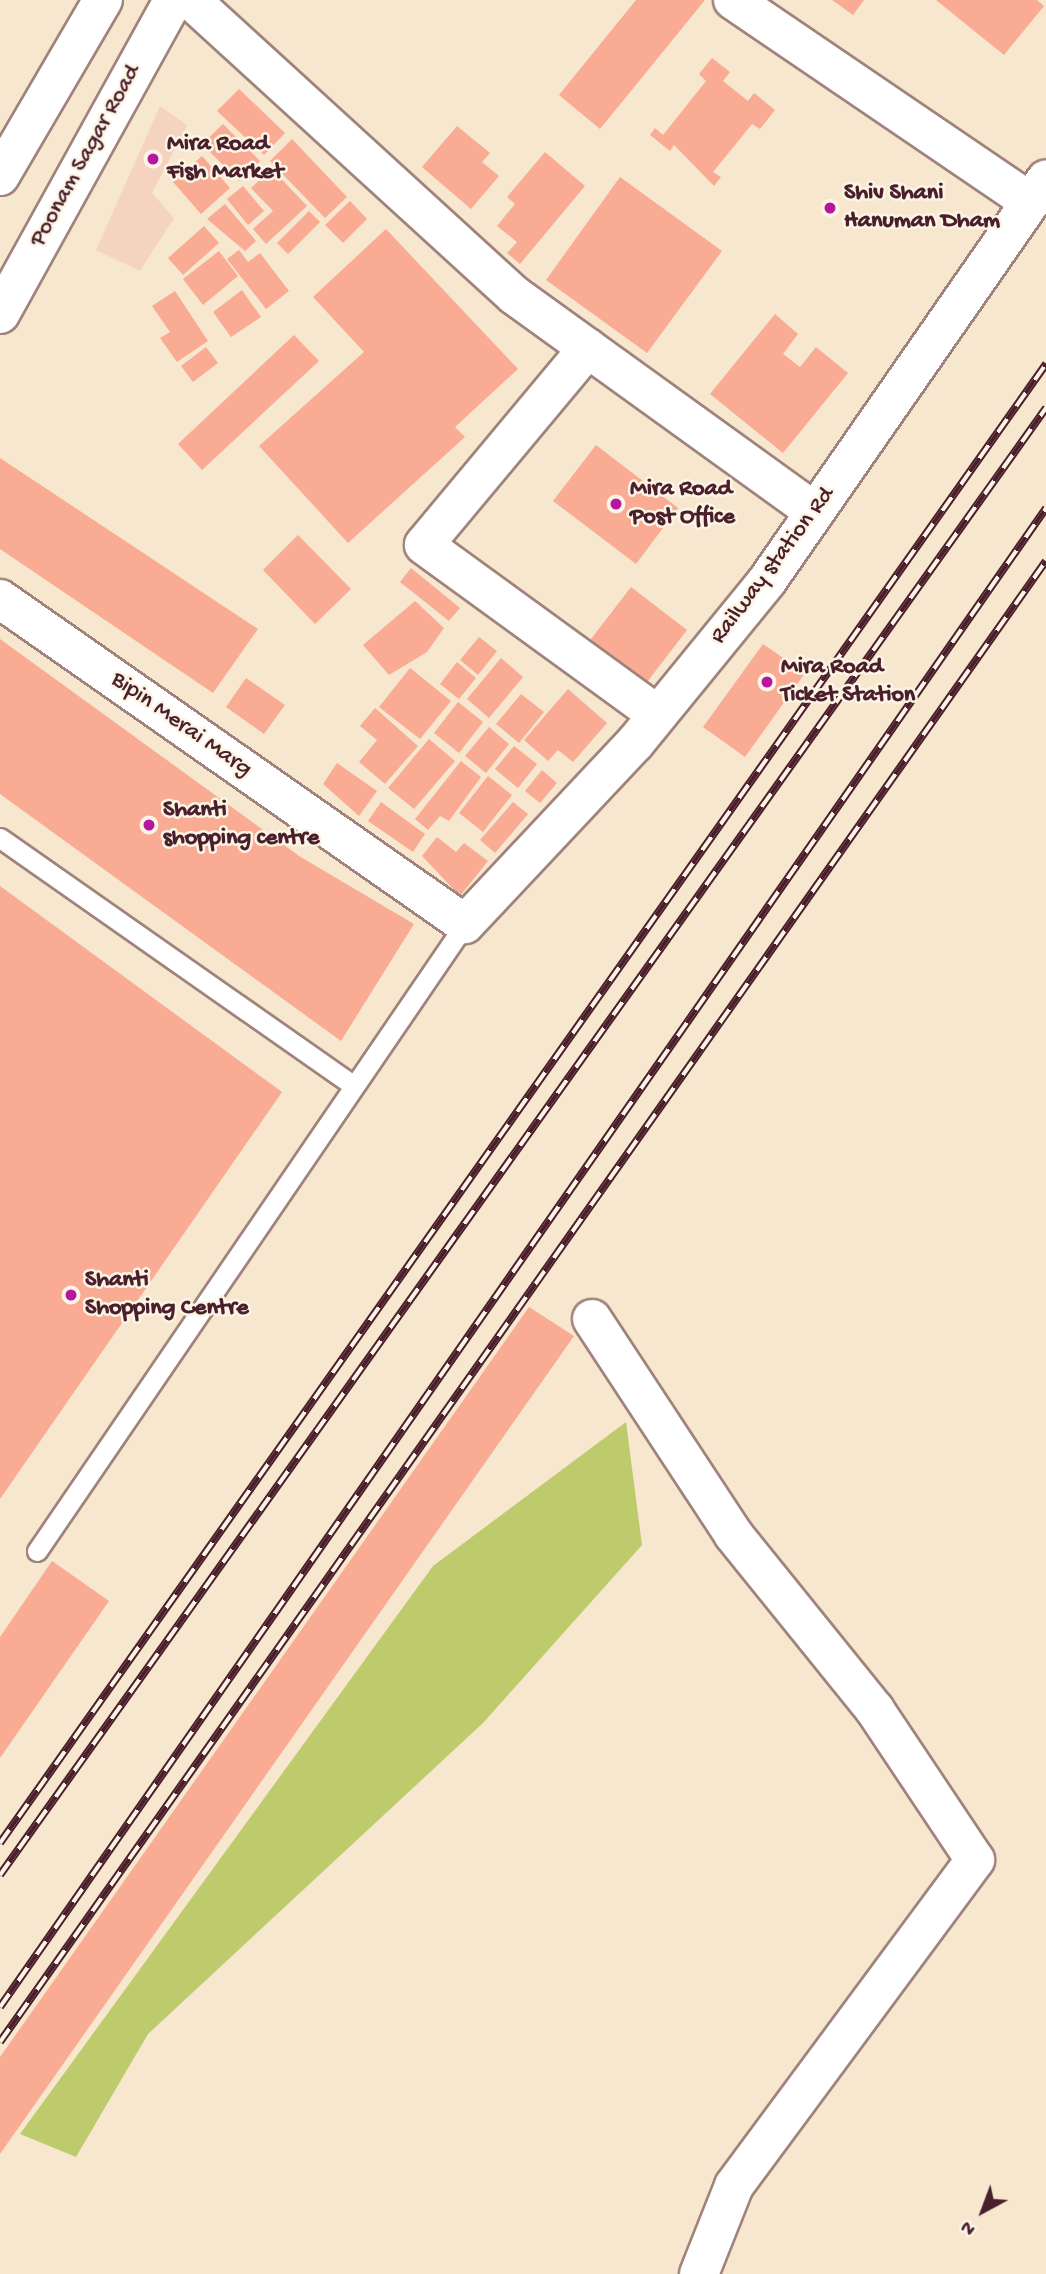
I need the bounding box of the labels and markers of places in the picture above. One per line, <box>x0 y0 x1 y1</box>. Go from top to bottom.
place label: Mira Road Fish Market <box>167 131 283 187</box>
marker: Mira Road Fish Market <box>145 151 161 167</box>
place label: Shiv Shani Hanuman Dham <box>844 180 1000 236</box>
marker: Shiv Shani Hanuman Dham <box>822 200 838 216</box>
place label: Mira Road Post Office <box>630 476 735 532</box>
marker: Mira Road Post Office <box>608 496 624 512</box>
place label: Mira Road Ticket Station <box>781 654 915 710</box>
marker: Mira Road Ticket Station <box>759 674 775 690</box>
place label: Shanti shopping centre <box>163 797 319 853</box>
marker: Shanti shopping centre <box>141 817 157 833</box>
place label: Shanti Shopping Centre <box>85 1267 249 1323</box>
marker: Shanti Shopping Centre <box>63 1287 79 1303</box>

